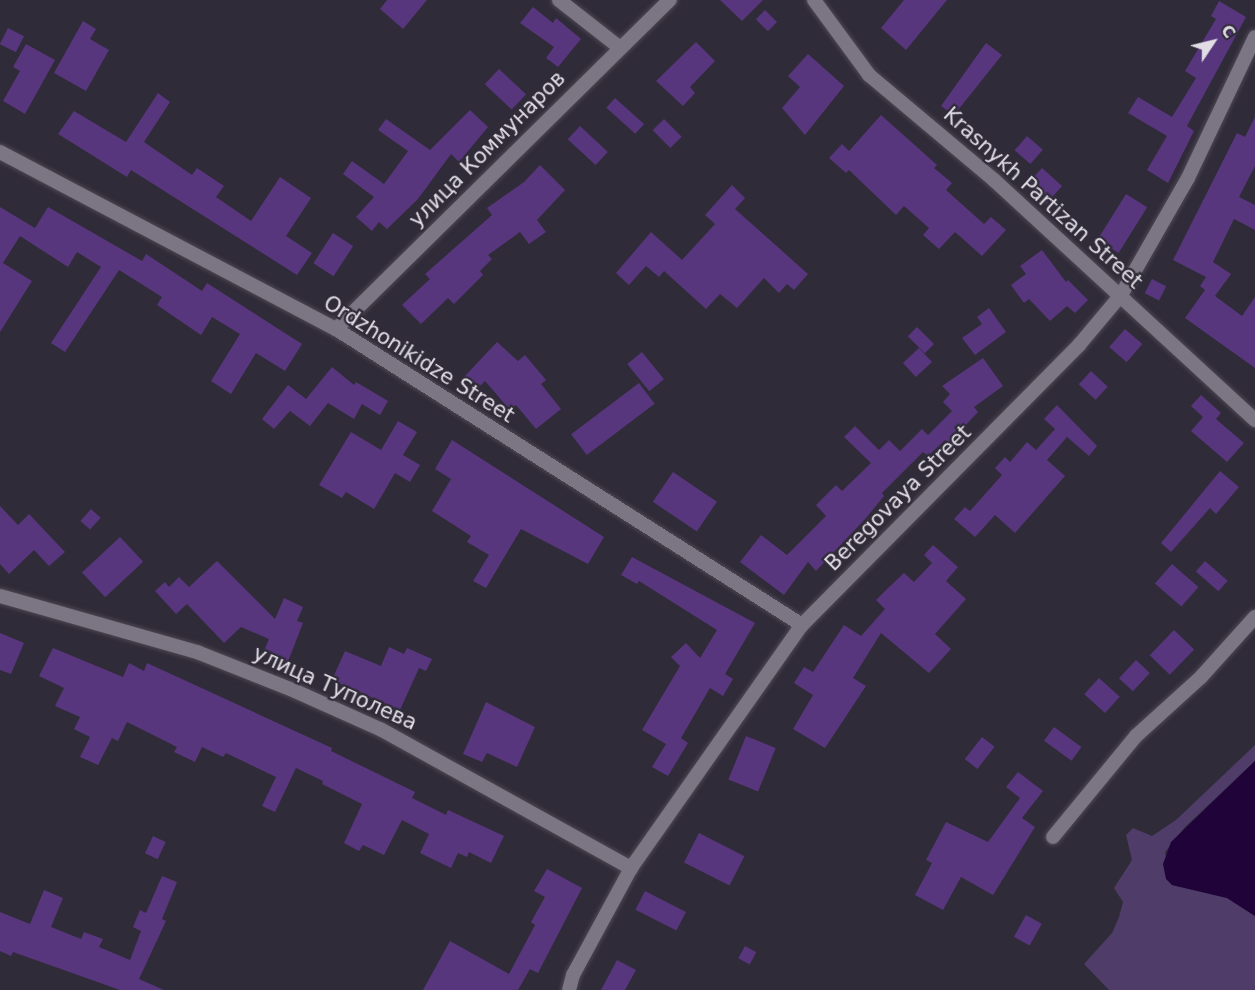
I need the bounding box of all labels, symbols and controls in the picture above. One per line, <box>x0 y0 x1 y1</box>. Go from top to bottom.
north arrow <box>1183 12 1243 72</box>
text: С <box>1217 21 1239 42</box>
street label: улица Коммунаров <box>404 66 570 232</box>
street label: Krasnykh Partizan Street <box>938 102 1148 294</box>
street label: Ordzhonikidze Street <box>319 290 519 428</box>
street label: Beregovaya Street <box>820 420 976 576</box>
street label: улица Туполева <box>249 641 421 735</box>

